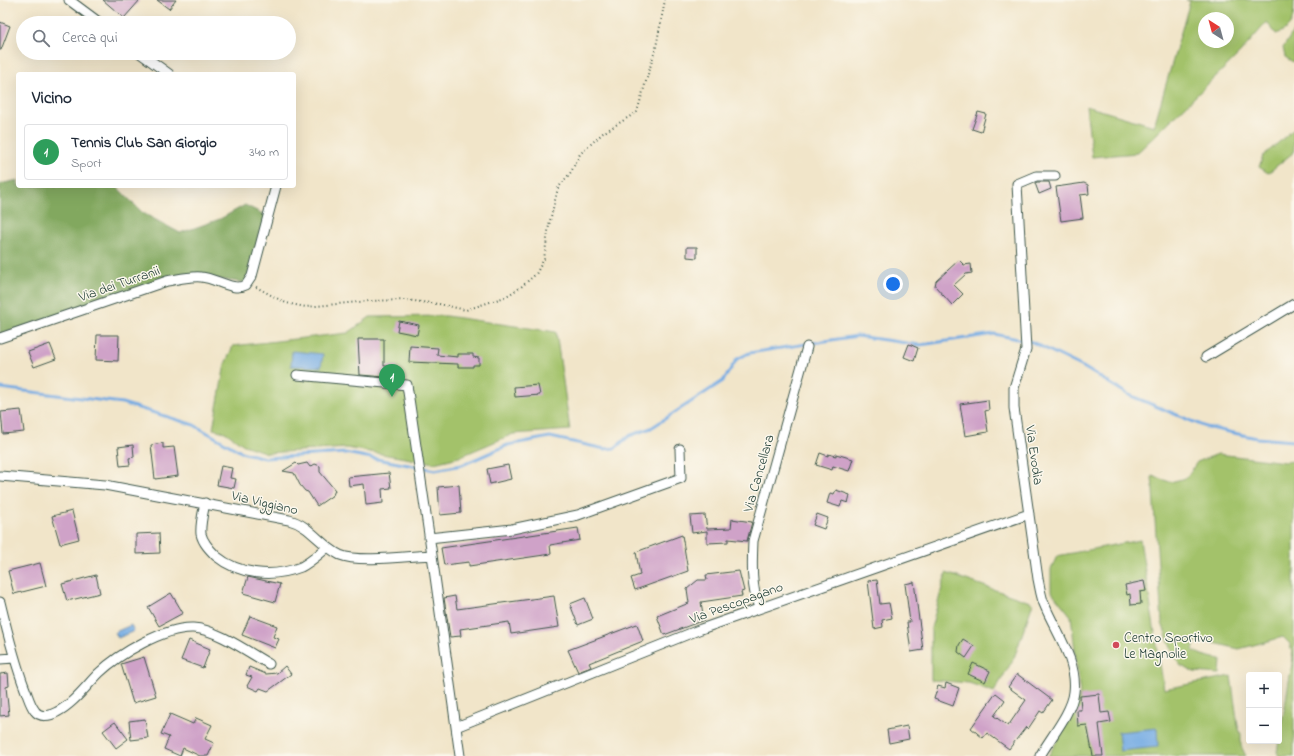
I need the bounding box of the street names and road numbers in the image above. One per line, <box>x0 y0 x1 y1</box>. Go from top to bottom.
street label: Via dei Turranii <box>75 261 163 308</box>
street label: Via Evodia <box>1019 423 1048 486</box>
street label: Via Cancellara <box>738 432 781 516</box>
street label: Via Viggiano <box>228 485 300 522</box>
street label: Via Pescopagano <box>686 577 787 631</box>

